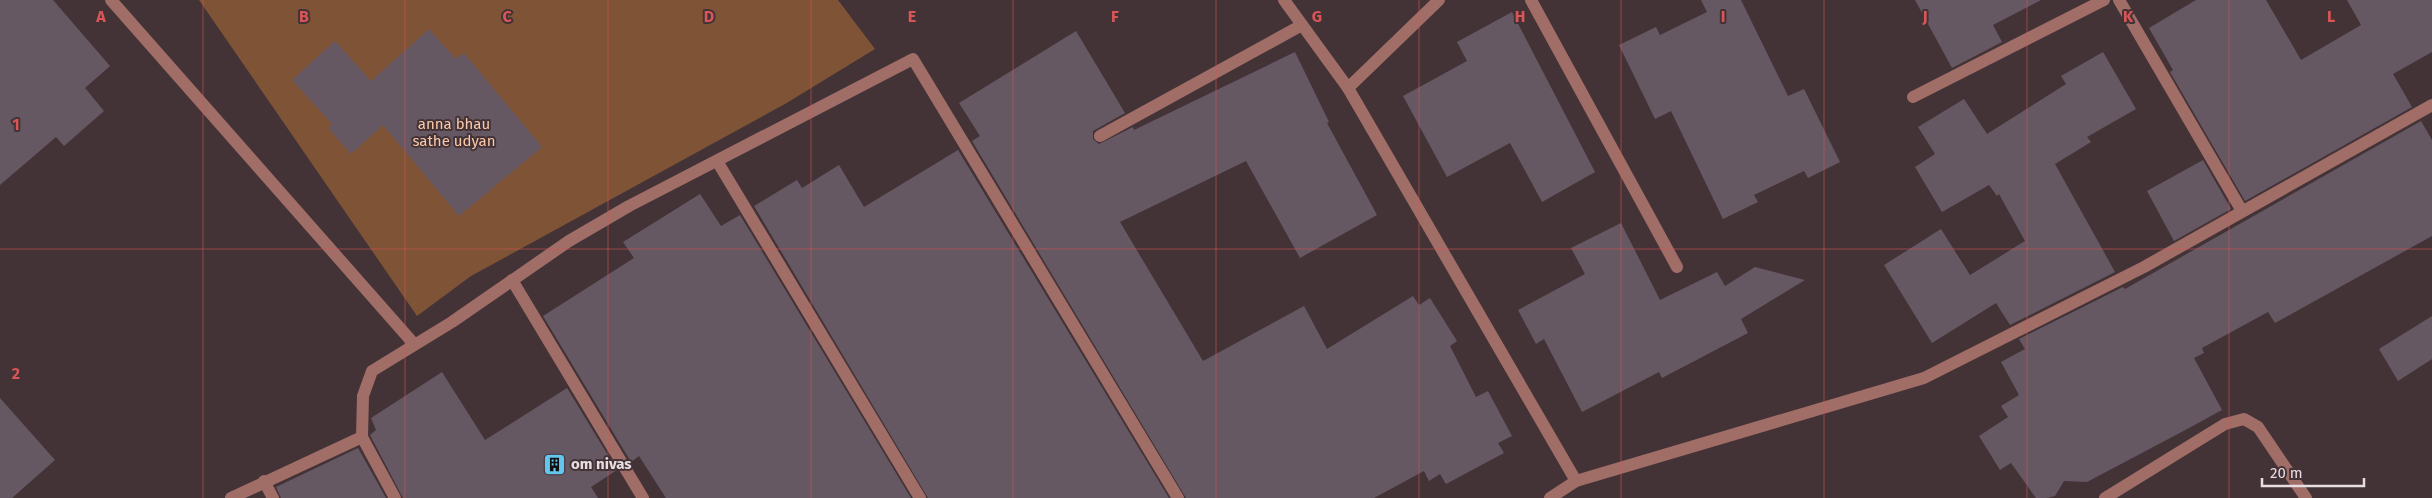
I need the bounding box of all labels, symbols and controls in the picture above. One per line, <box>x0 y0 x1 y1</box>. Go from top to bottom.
text: A <box>95 7 106 26</box>
text: B <box>299 7 309 26</box>
text: C <box>502 7 512 26</box>
text: D <box>704 7 714 26</box>
text: E <box>908 7 916 26</box>
text: F <box>1111 7 1119 26</box>
text: G <box>1312 7 1322 26</box>
text: H <box>1515 7 1525 26</box>
text: I <box>1721 7 1725 26</box>
text: J <box>1921 7 1928 26</box>
text: K <box>2123 7 2134 26</box>
text: L <box>2327 7 2335 26</box>
text: 1 <box>12 115 20 134</box>
park label: anna bhau sathe udyan <box>412 115 496 150</box>
text: 2 <box>12 364 20 383</box>
building icon: om nivas <box>543 452 567 476</box>
place label: om nivas <box>571 455 632 473</box>
scale bar <box>2262 456 2364 488</box>
text: 20 m <box>2270 464 2303 482</box>

